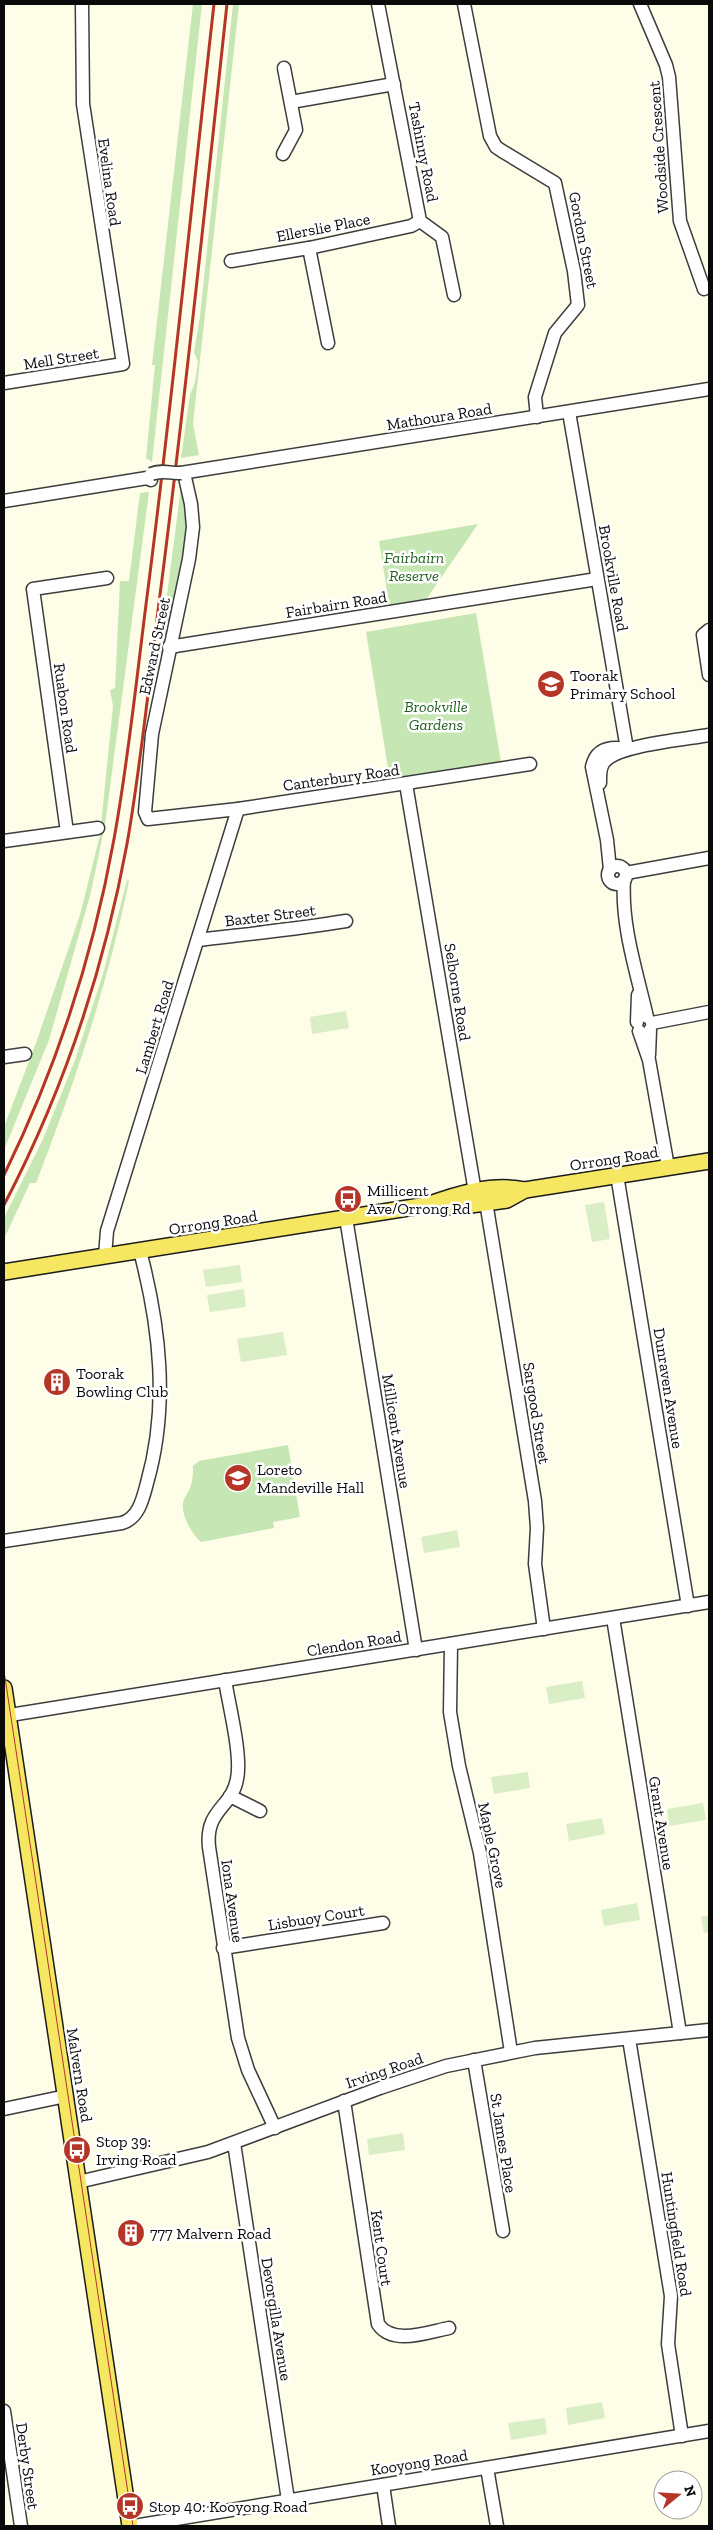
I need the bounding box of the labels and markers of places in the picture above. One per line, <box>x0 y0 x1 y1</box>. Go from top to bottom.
place label: Toorak Primary School <box>570 666 676 703</box>
school or university icon: Toorak Primary School <box>536 669 566 699</box>
place label: Millicent Ave/Orrong Rd <box>367 1181 471 1218</box>
bus stop icon: Millicent Ave/Orrong Rd <box>333 1184 363 1214</box>
place label: Toorak Bowling Club <box>76 1364 168 1401</box>
building icon: Toorak Bowling Club <box>42 1367 72 1397</box>
place label: Loreto Mandeville Hall <box>257 1460 364 1497</box>
school or university icon: Loreto Mandeville Hall <box>223 1463 253 1493</box>
place label: Stop 39: Irving Road <box>96 2132 177 2169</box>
bus stop icon: Stop 39: Irving Road <box>62 2135 92 2165</box>
building icon: 777 Malvern Road <box>116 2218 146 2248</box>
place label: 777 Malvern Road <box>150 2224 271 2243</box>
bus stop icon: Stop 40: Kooyong Road <box>115 2491 145 2521</box>
place label: Stop 40: Kooyong Road <box>149 2497 308 2516</box>

